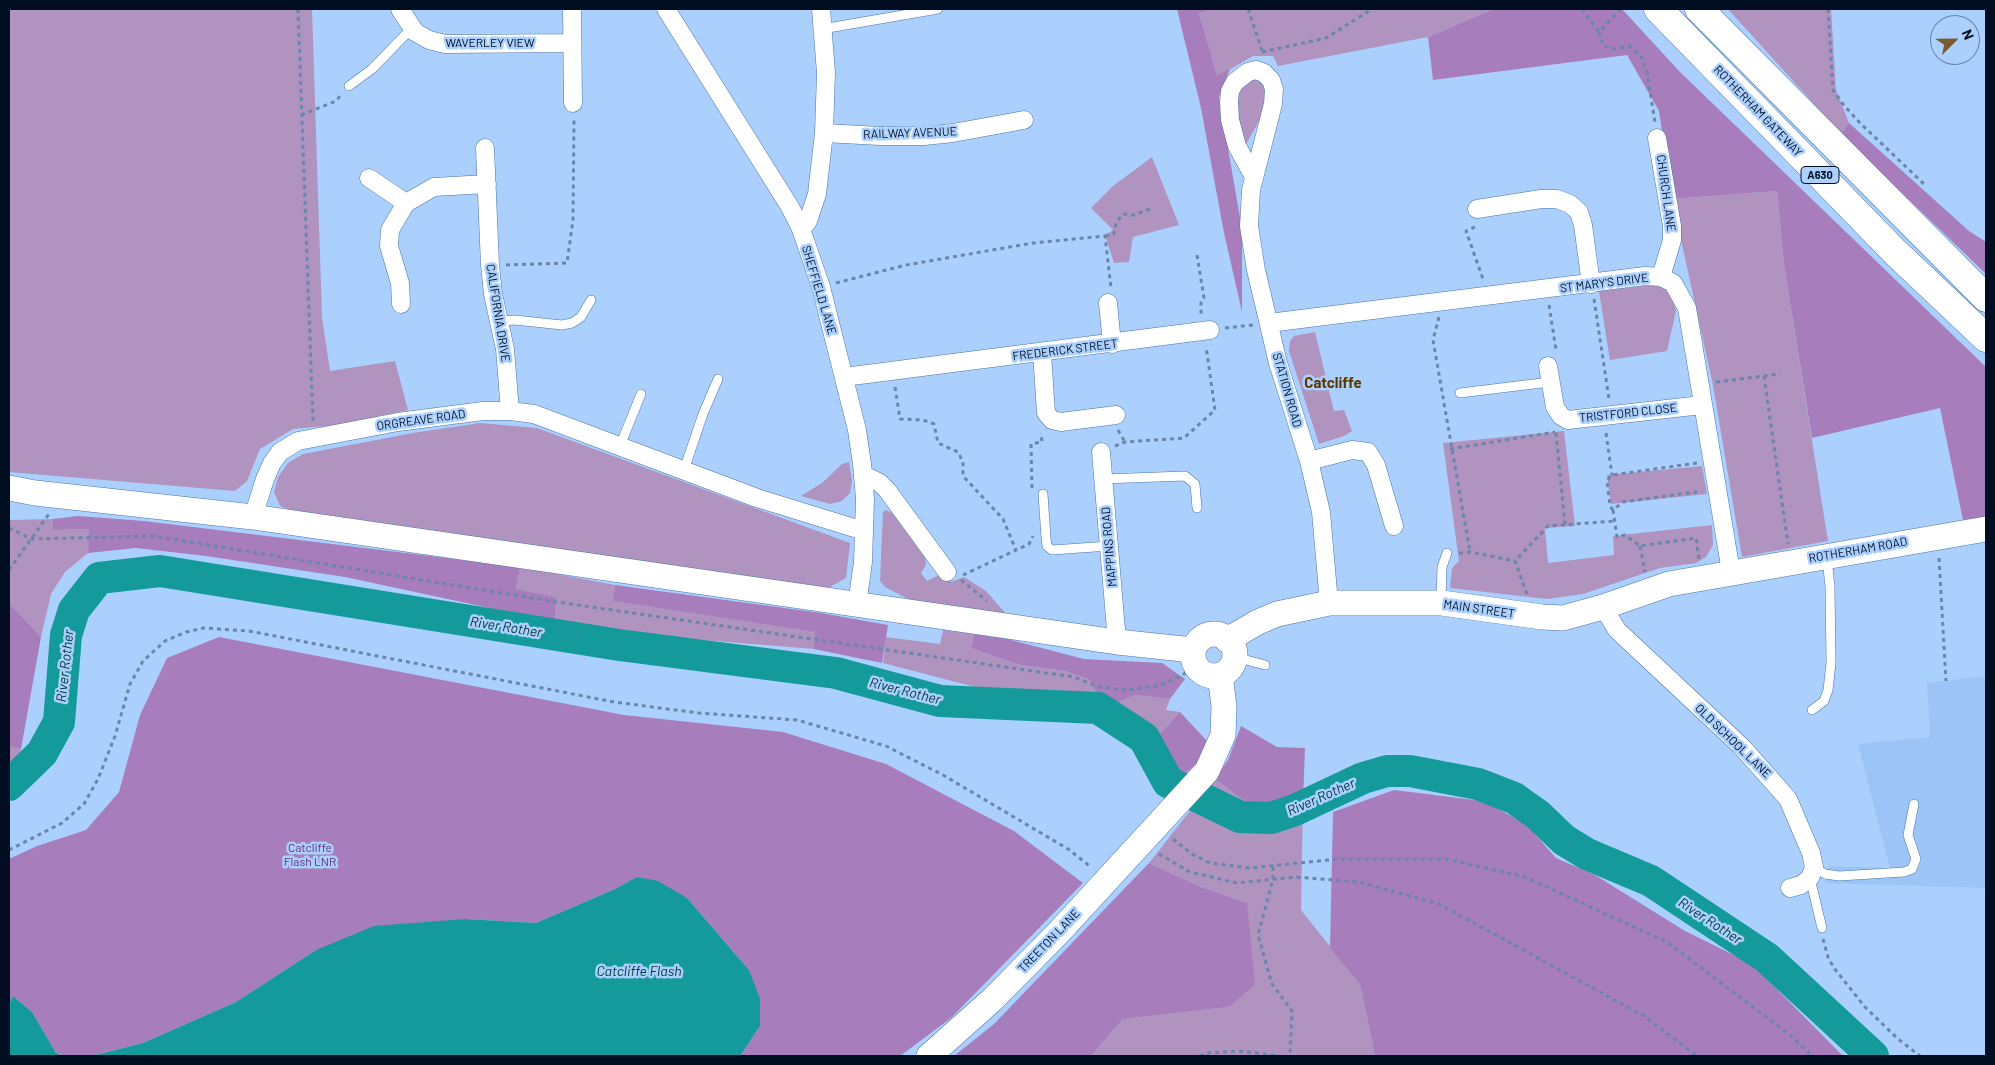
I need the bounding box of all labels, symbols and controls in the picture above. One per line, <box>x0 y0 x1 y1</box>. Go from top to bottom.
north arrow <box>1930 15 1980 65</box>
text: N <box>1959 27 1978 42</box>
street label: WAVERLEY VIEW <box>445 36 535 50</box>
street label: ROTHERHAM GATEWAY <box>1711 63 1805 159</box>
street label: RAILWAY AVENUE <box>863 124 957 142</box>
street label: CHURCH LANE <box>1653 154 1679 232</box>
road number: A630 <box>1801 166 1839 184</box>
street label: SHEFFIELD LANE <box>799 244 839 336</box>
street label: CALIFORNIA DRIVE <box>483 263 513 363</box>
street label: ST MARY'S DRIVE <box>1559 270 1649 296</box>
street label: FREDERICK STREET <box>1012 336 1118 364</box>
street label: STATION ROAD <box>1269 351 1305 429</box>
district label: Catcliffe <box>1304 374 1362 392</box>
street label: TRISTFORD CLOSE <box>1578 401 1678 425</box>
street label: ORGREAVE ROAD <box>376 407 466 433</box>
street label: MAPPINS ROAD <box>1098 506 1120 588</box>
street label: ROTHERHAM ROAD <box>1808 534 1908 566</box>
street label: MAIN STREET <box>1442 597 1516 621</box>
water label: River Rother <box>469 613 543 641</box>
water label: River Rother <box>53 629 77 703</box>
water label: River Rother <box>868 674 942 708</box>
street label: OLD SCHOOL LANE <box>1692 701 1774 781</box>
water label: River Rother <box>1284 775 1358 819</box>
park label: Catcliffe Flash LNR <box>284 841 336 869</box>
water label: River Rother <box>1675 894 1745 948</box>
street label: TREETON LANE <box>1015 906 1083 976</box>
water label: Catcliffe Flash <box>597 963 681 979</box>

